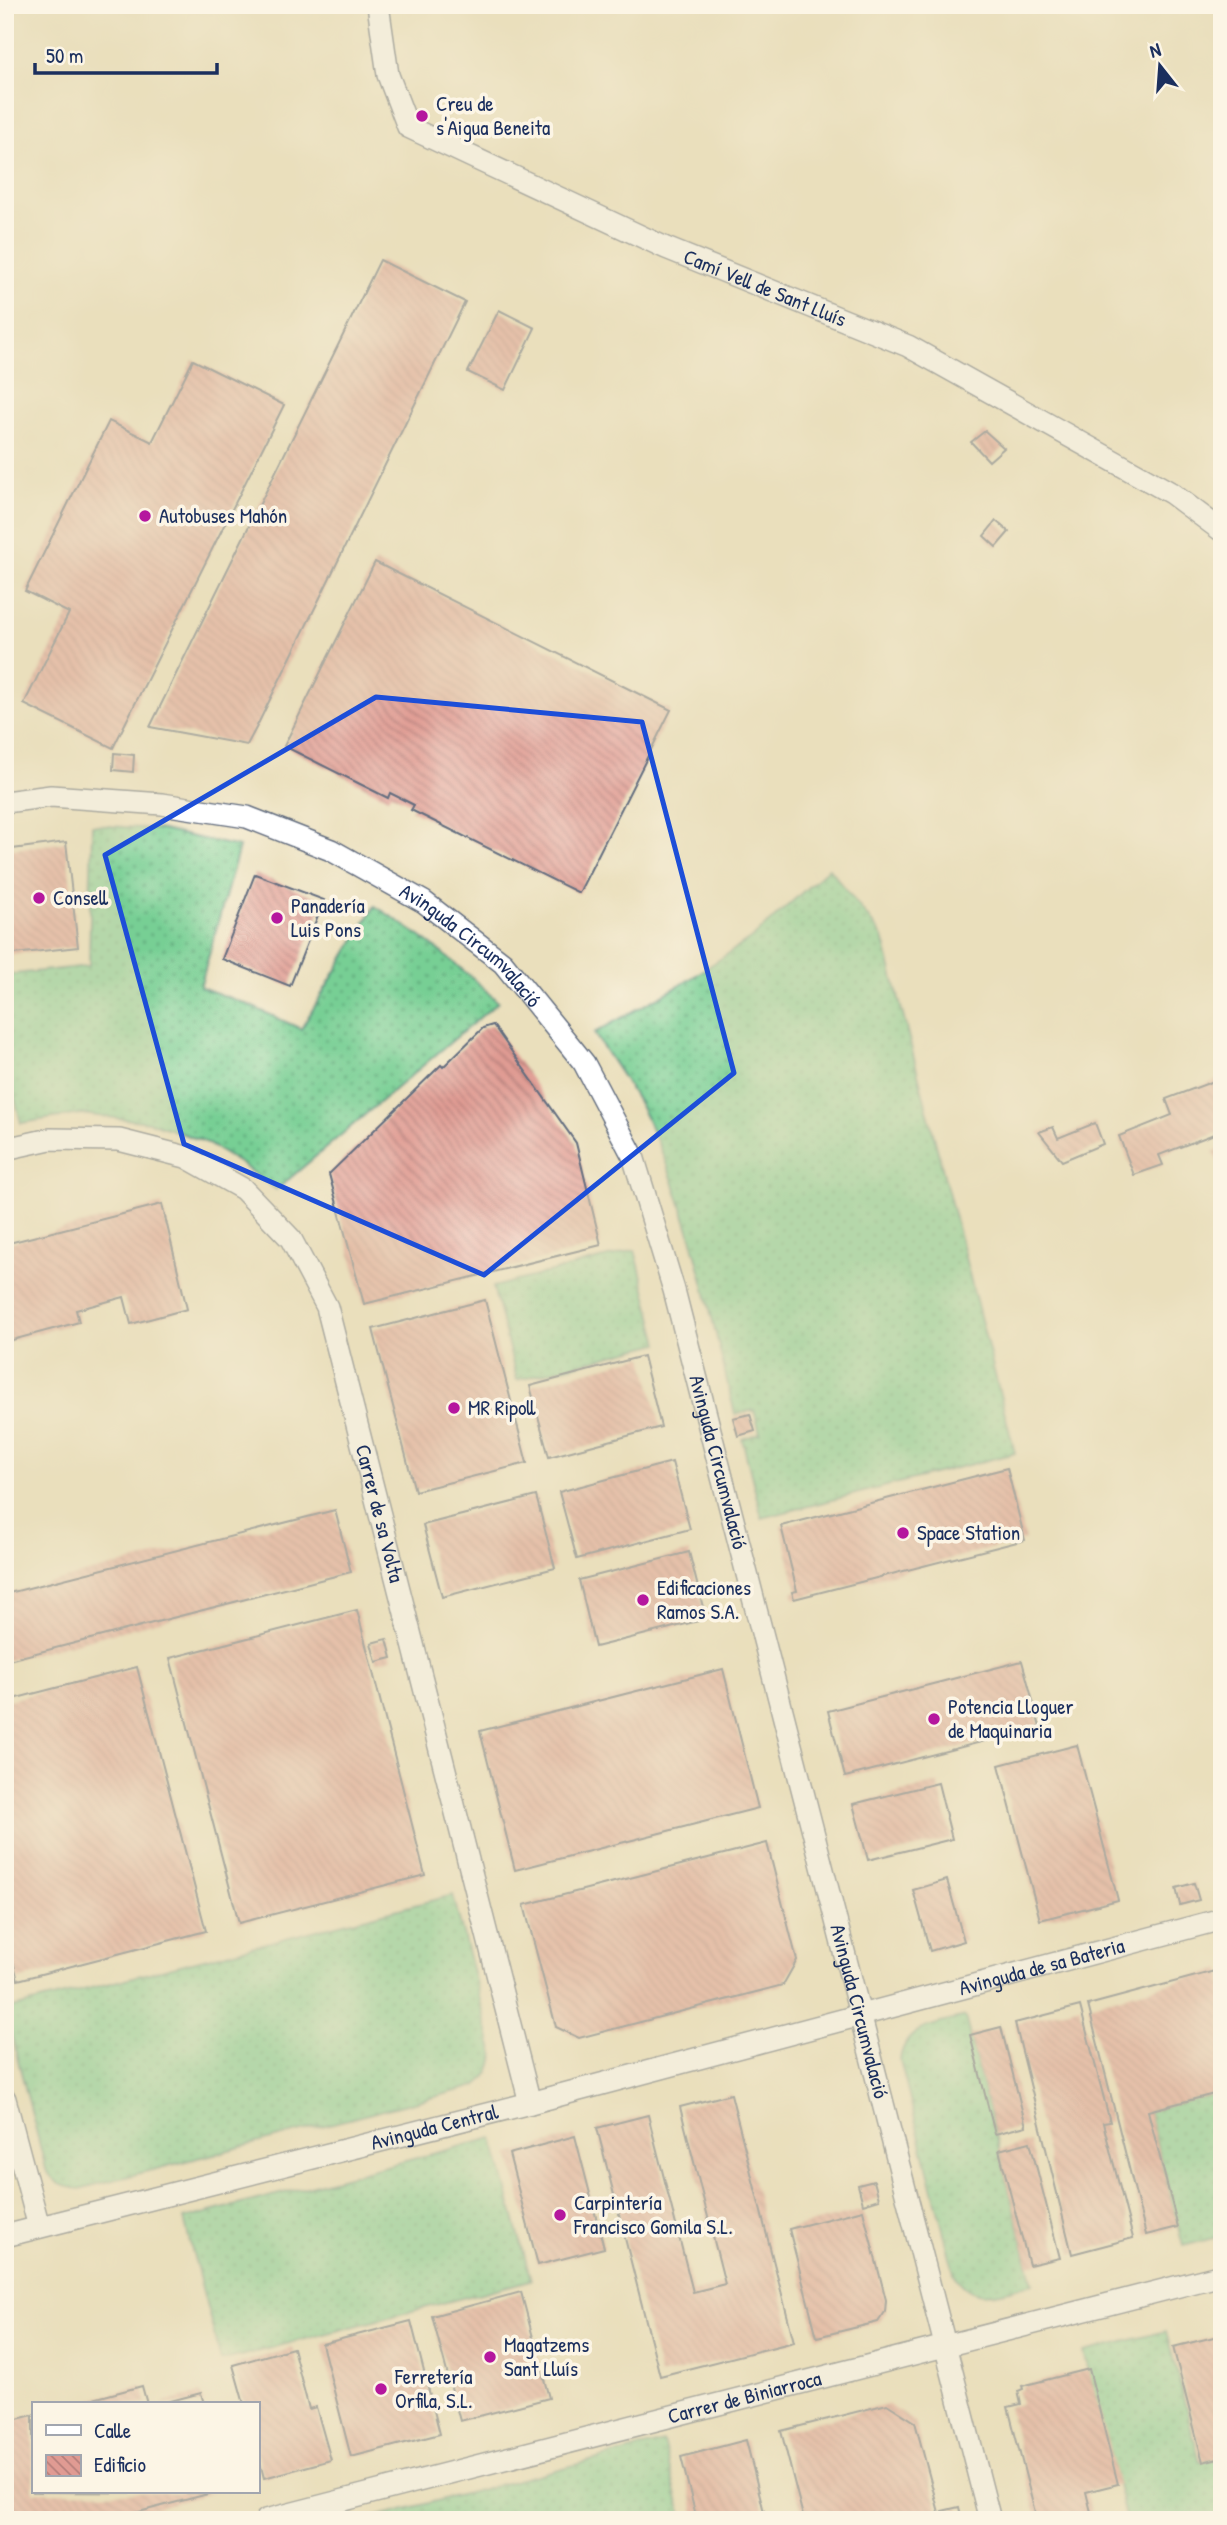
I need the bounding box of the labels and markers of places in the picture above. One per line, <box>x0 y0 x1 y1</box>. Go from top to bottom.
place label: Creu de s'Aigua Beneita <box>436 89 550 142</box>
marker: Creu de s'Aigua Beneita <box>414 108 430 124</box>
place label: Autobuses Mahón <box>159 501 287 530</box>
marker: Autobuses Mahón <box>137 508 153 524</box>
place label: Consell <box>53 883 109 912</box>
marker: Consell <box>31 890 47 906</box>
place label: Panadería Luis Pons <box>291 891 365 944</box>
marker: Panadería Luis Pons <box>269 910 285 926</box>
place label: MR Ripoll <box>468 1393 537 1422</box>
marker: MR Ripoll <box>446 1400 462 1416</box>
place label: Space Station <box>917 1518 1020 1547</box>
marker: Space Station <box>895 1525 911 1541</box>
place label: Edificaciones Ramos S.A. <box>657 1573 751 1626</box>
marker: Edificaciones Ramos S.A. <box>635 1592 651 1608</box>
place label: Potencia Lloguer de Maquinaria <box>948 1692 1074 1745</box>
marker: Potencia Lloguer de Maquinaria <box>926 1711 942 1727</box>
place label: Carpintería Francisco Gomila S.L. <box>573 2188 733 2241</box>
marker: Carpintería Francisco Gomila S.L. <box>552 2207 568 2223</box>
place label: Magatzems Sant Lluís <box>504 2330 589 2383</box>
marker: Magatzems Sant Lluís <box>482 2349 498 2365</box>
place label: Ferretería Orfila, S.L. <box>394 2362 473 2415</box>
marker: Ferretería Orfila, S.L. <box>373 2381 389 2397</box>

